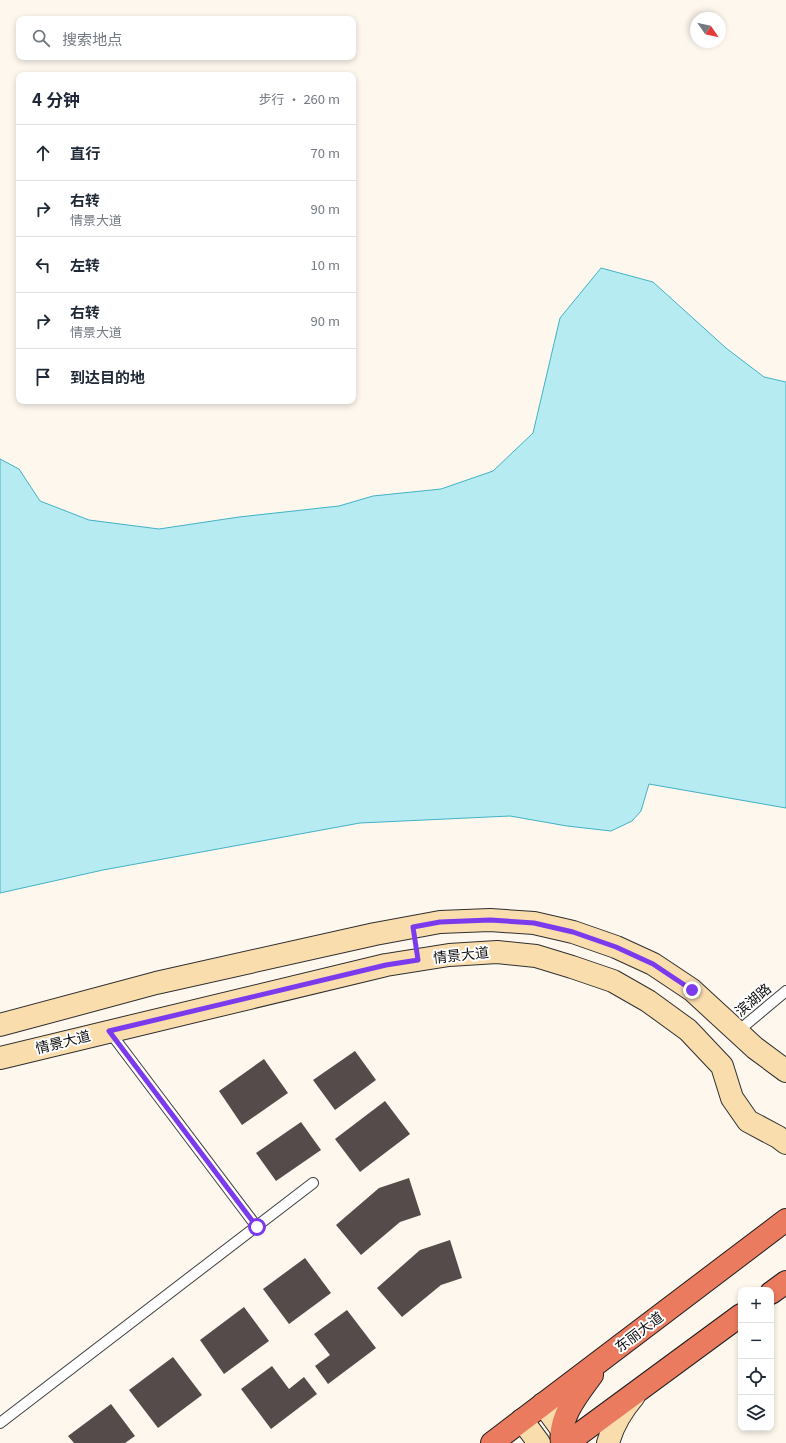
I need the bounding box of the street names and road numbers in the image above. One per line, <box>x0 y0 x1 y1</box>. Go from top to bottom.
street label: 情景大道 <box>432 941 490 967</box>
street label: 滨湖路 <box>730 978 775 1020</box>
street label: 情景大道 <box>33 1025 92 1058</box>
street label: 东丽大道 <box>610 1306 667 1356</box>

